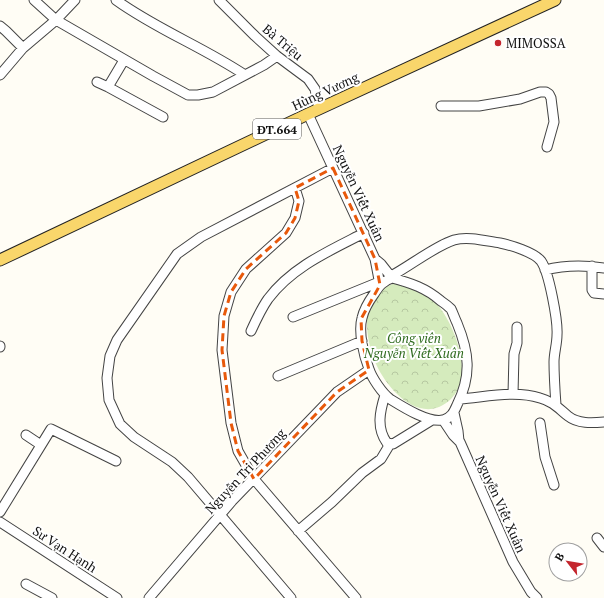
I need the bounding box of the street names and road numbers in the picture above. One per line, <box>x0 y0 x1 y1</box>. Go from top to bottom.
street label: Bà Triệu <box>259 20 307 65</box>
street label: Hùng Vương <box>289 68 361 114</box>
road number: ĐT.664 <box>253 119 301 139</box>
street label: Nguyễn Viết Xuân <box>329 142 389 244</box>
street label: Nguyễn Tri Phương <box>201 424 289 518</box>
street label: Nguyễn Viết Xuân <box>472 453 531 556</box>
street label: Sư Vạn Hạnh <box>30 522 101 577</box>

